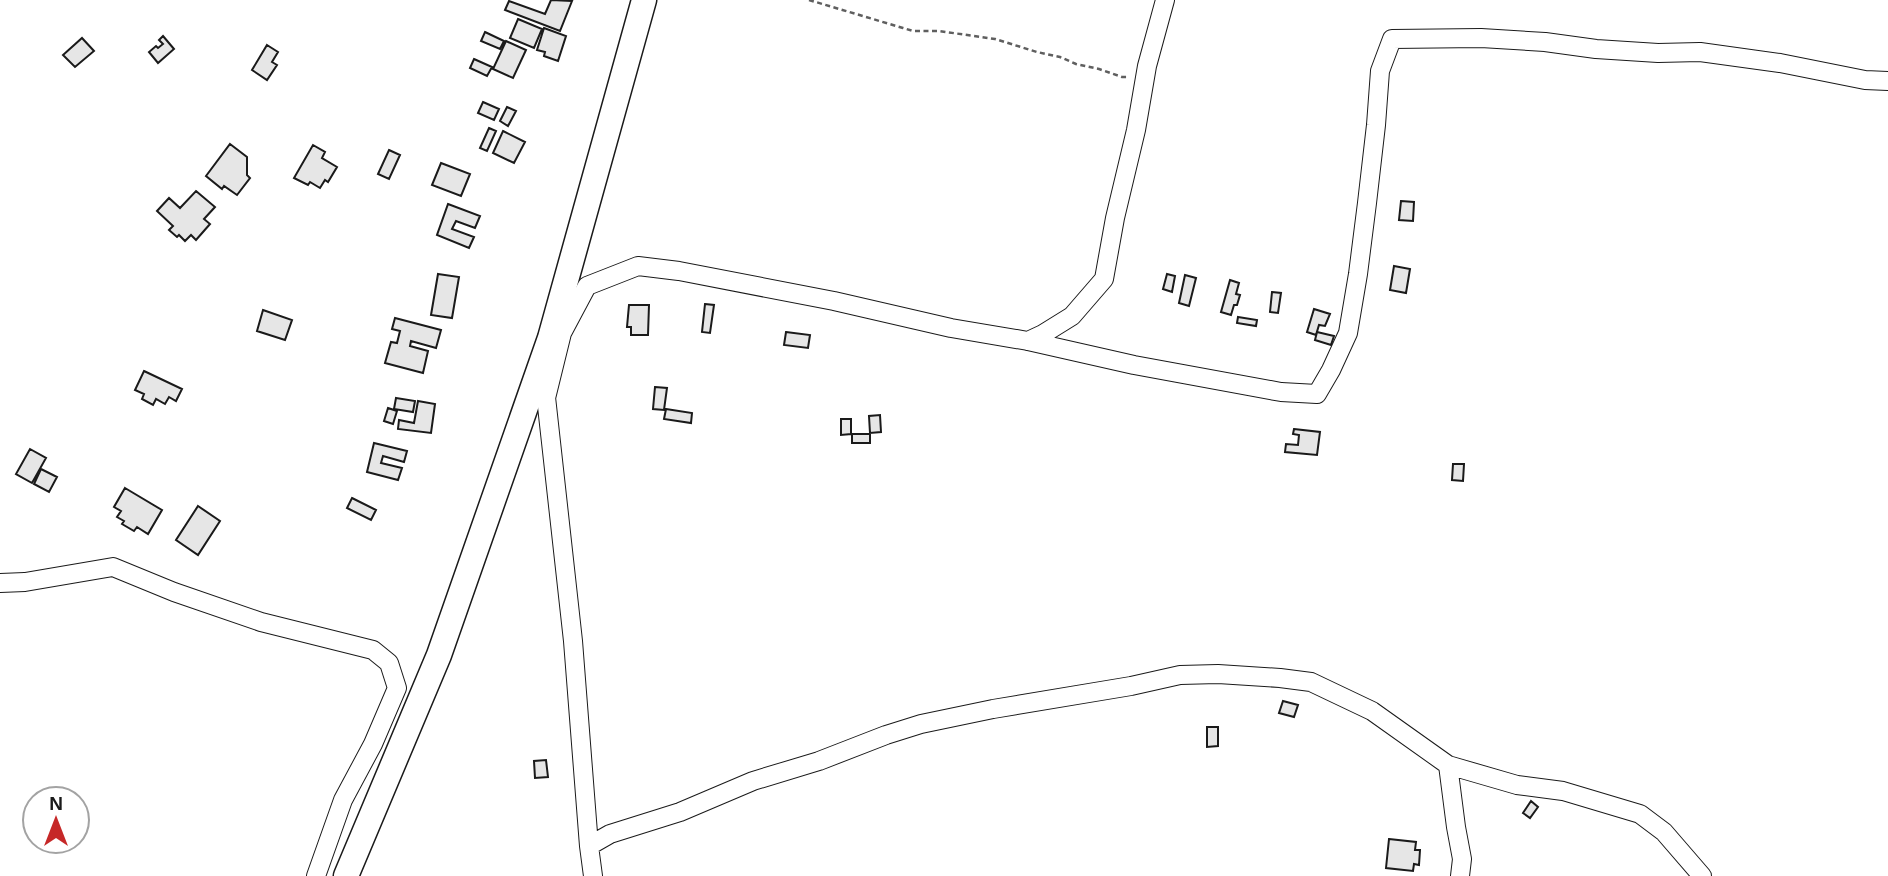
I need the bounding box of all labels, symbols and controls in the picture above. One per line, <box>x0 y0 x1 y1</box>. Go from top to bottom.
north arrow <box>21 785 91 855</box>
text: N <box>49 793 63 814</box>

